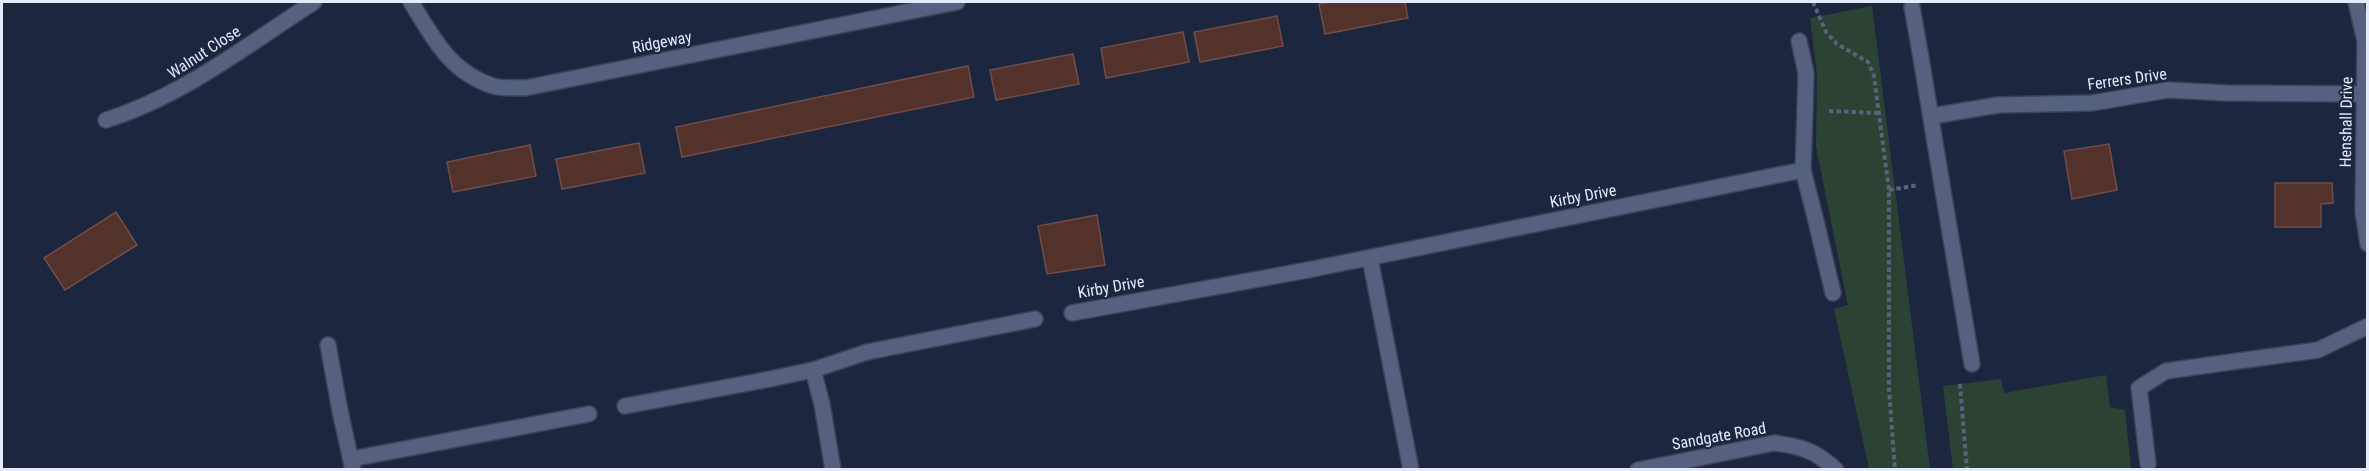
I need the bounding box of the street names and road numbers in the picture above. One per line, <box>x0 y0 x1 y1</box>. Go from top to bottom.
street label: Walnut Close <box>164 22 244 82</box>
street label: Ridgeway <box>631 27 694 57</box>
street label: Ferrers Drive <box>2086 64 2168 94</box>
street label: Henshall Drive <box>2336 76 2356 168</box>
street label: Kirby Drive <box>1548 180 1618 212</box>
street label: Kirby Drive <box>1076 272 1146 302</box>
street label: Sandgate Road <box>1670 418 1768 454</box>

